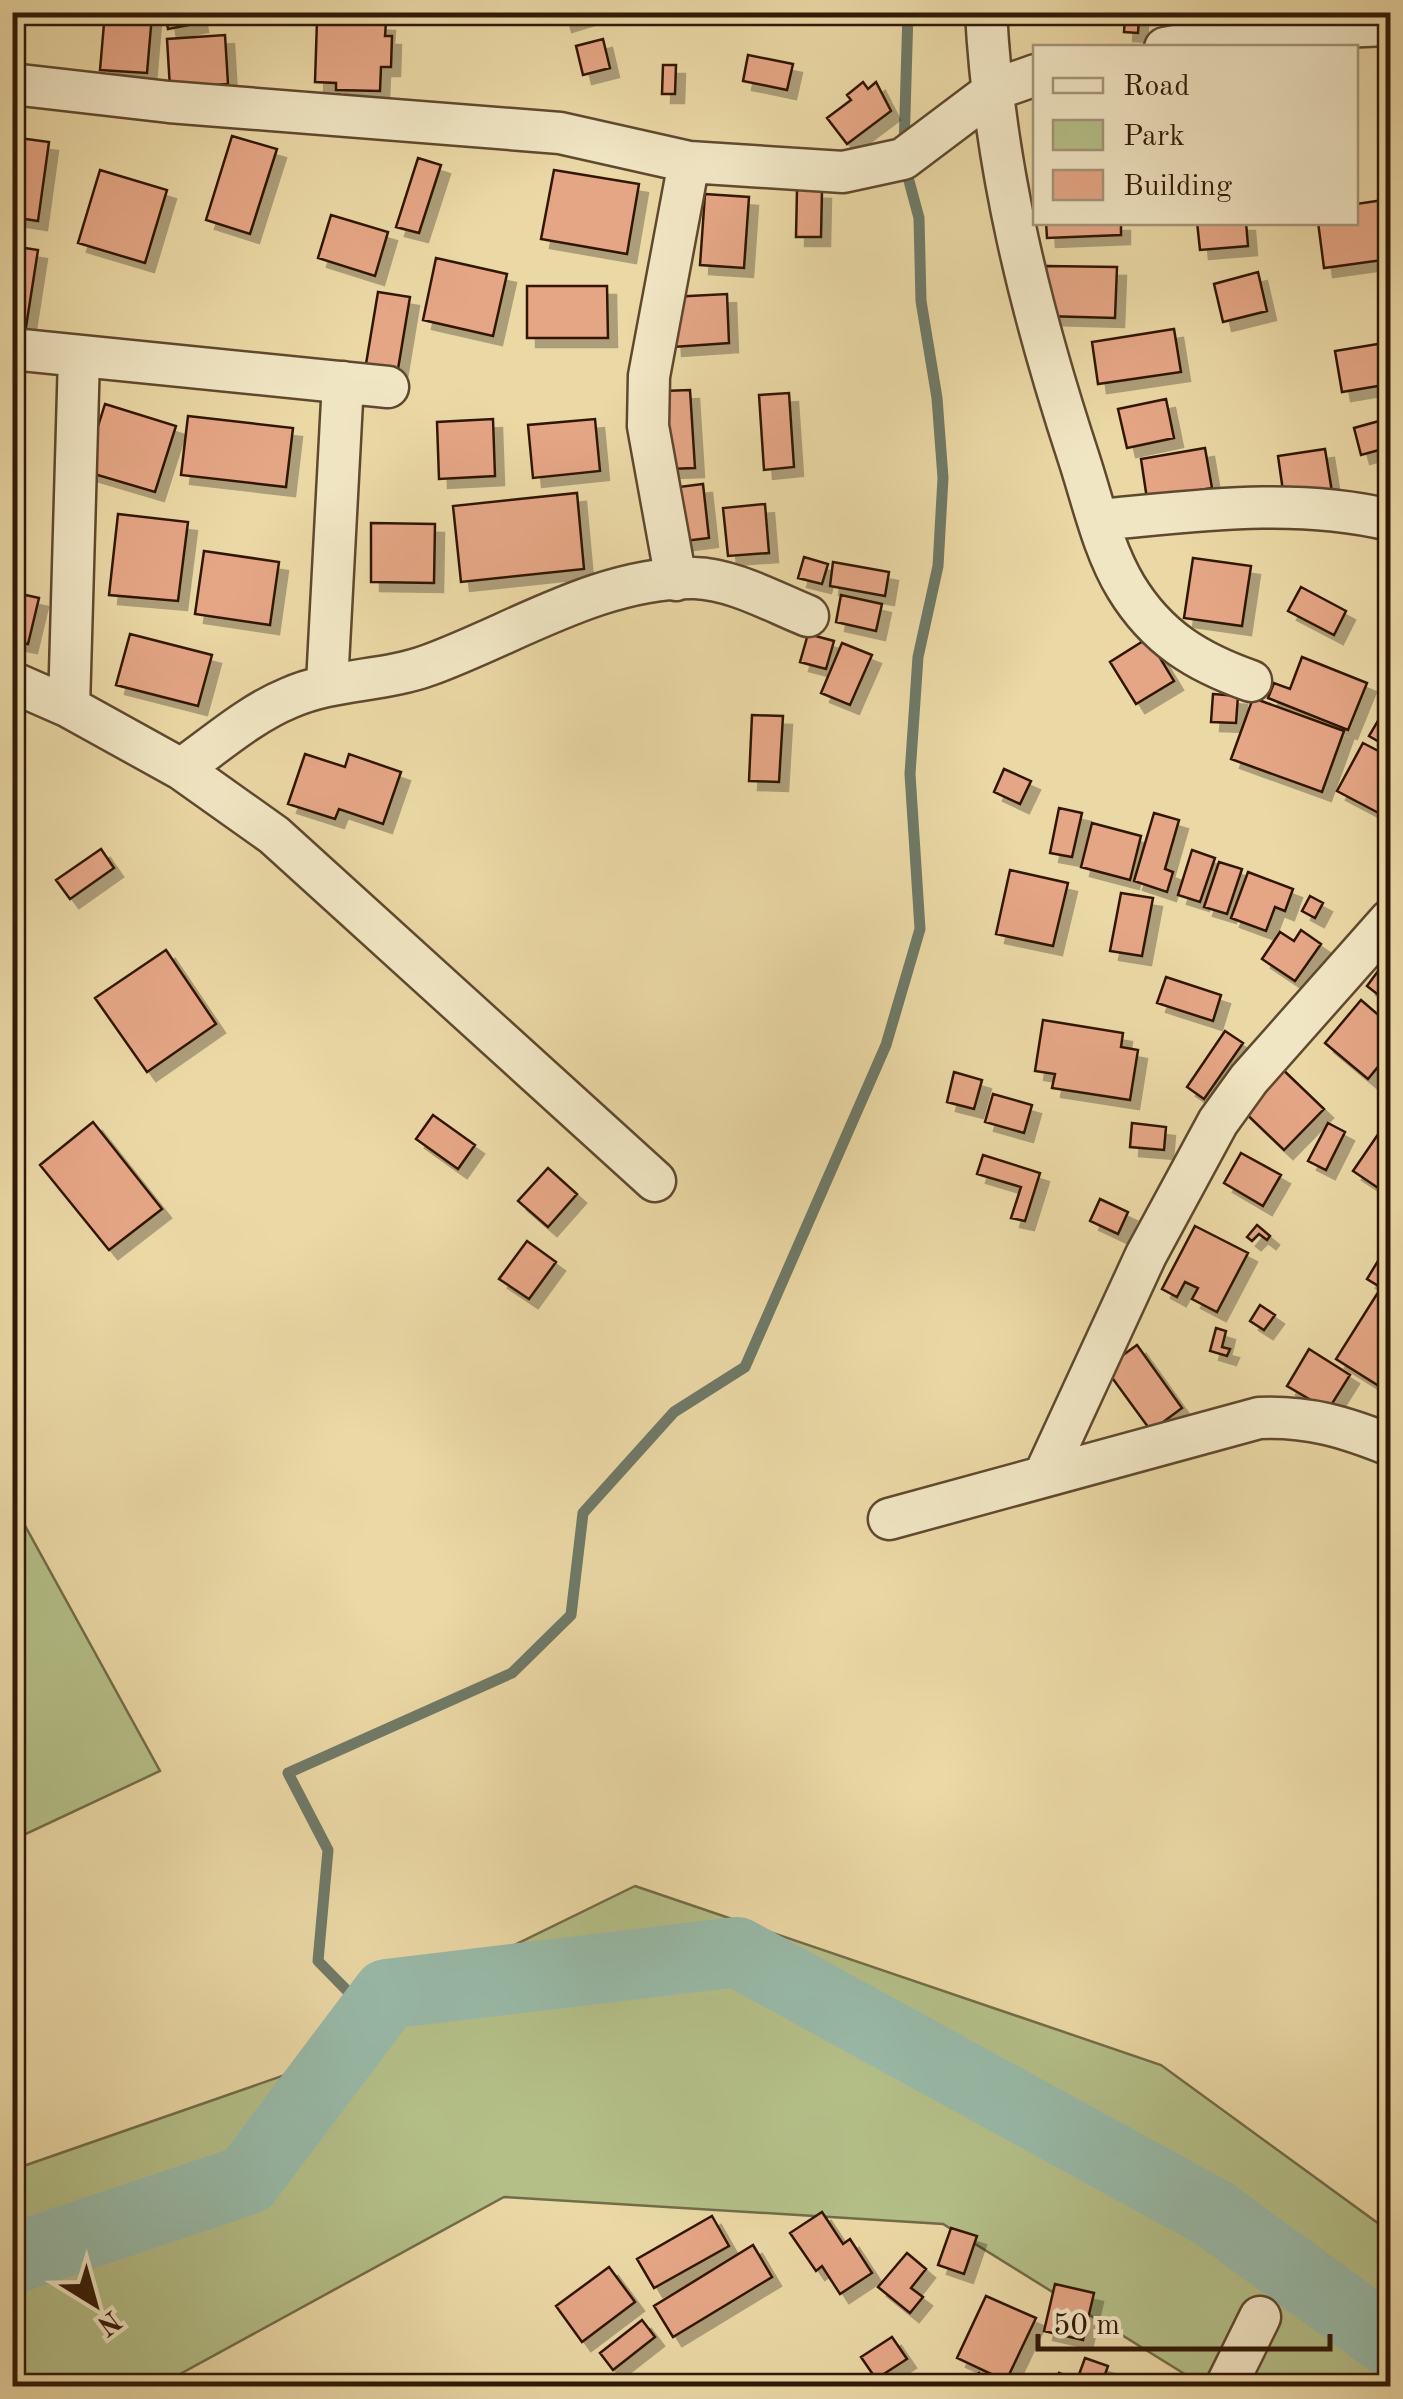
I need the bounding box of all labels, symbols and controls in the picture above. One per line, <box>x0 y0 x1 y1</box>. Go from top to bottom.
legend <box>1033 45 1358 225</box>
text: Road <box>1123 72 1190 102</box>
text: Park <box>1123 122 1185 152</box>
text: Building <box>1123 172 1232 202</box>
north arrow <box>45 2254 145 2354</box>
scale bar <box>1038 2289 1330 2351</box>
text: N <box>91 2304 125 2340</box>
text: 50 m <box>1053 2311 1120 2341</box>

